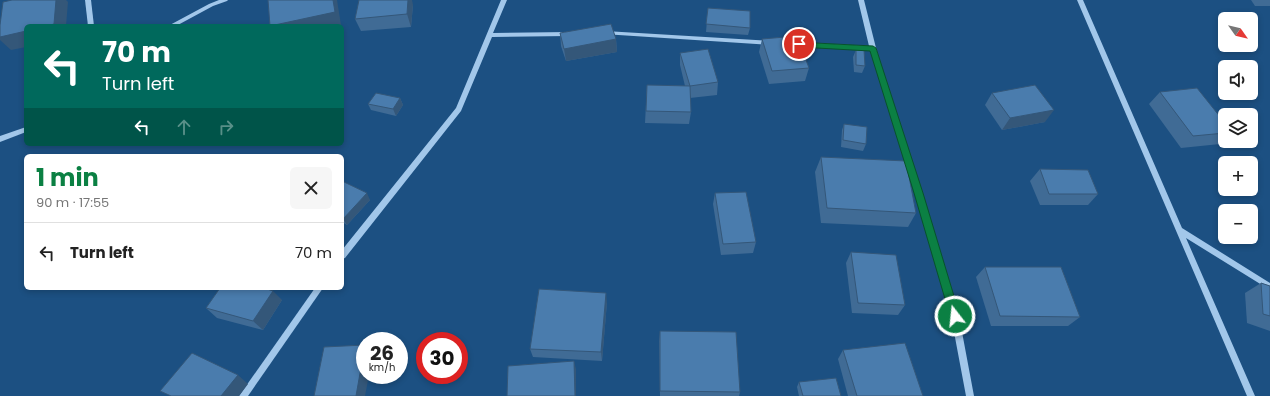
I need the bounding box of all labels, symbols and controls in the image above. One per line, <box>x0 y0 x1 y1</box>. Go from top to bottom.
north arrow <box>1218 12 1258 52</box>
map controls <box>1218 12 1258 244</box>
pin <box>782 27 816 61</box>
text: 70 m <box>102 33 171 72</box>
icon: arrive <box>788 33 810 55</box>
icon: left <box>36 40 88 92</box>
button: sound <box>1218 60 1258 100</box>
text: Turn left <box>102 71 174 96</box>
button: layers <box>1218 108 1258 148</box>
icon: left <box>131 116 153 138</box>
icon: ahead <box>173 116 195 138</box>
icon: right <box>215 116 237 138</box>
button: + <box>1218 156 1258 196</box>
text: 1 min <box>36 161 99 194</box>
button: close <box>290 167 332 209</box>
text: 90 m · 17:55 <box>36 193 109 212</box>
button: − <box>1218 204 1258 244</box>
icon: left <box>36 242 58 264</box>
text: Turn left <box>70 242 134 263</box>
text: 70 m <box>295 242 332 263</box>
position arrow <box>934 295 976 337</box>
speed limit sign: 30 <box>416 332 468 384</box>
text: 26 <box>370 339 394 367</box>
text: km/h <box>369 360 395 375</box>

